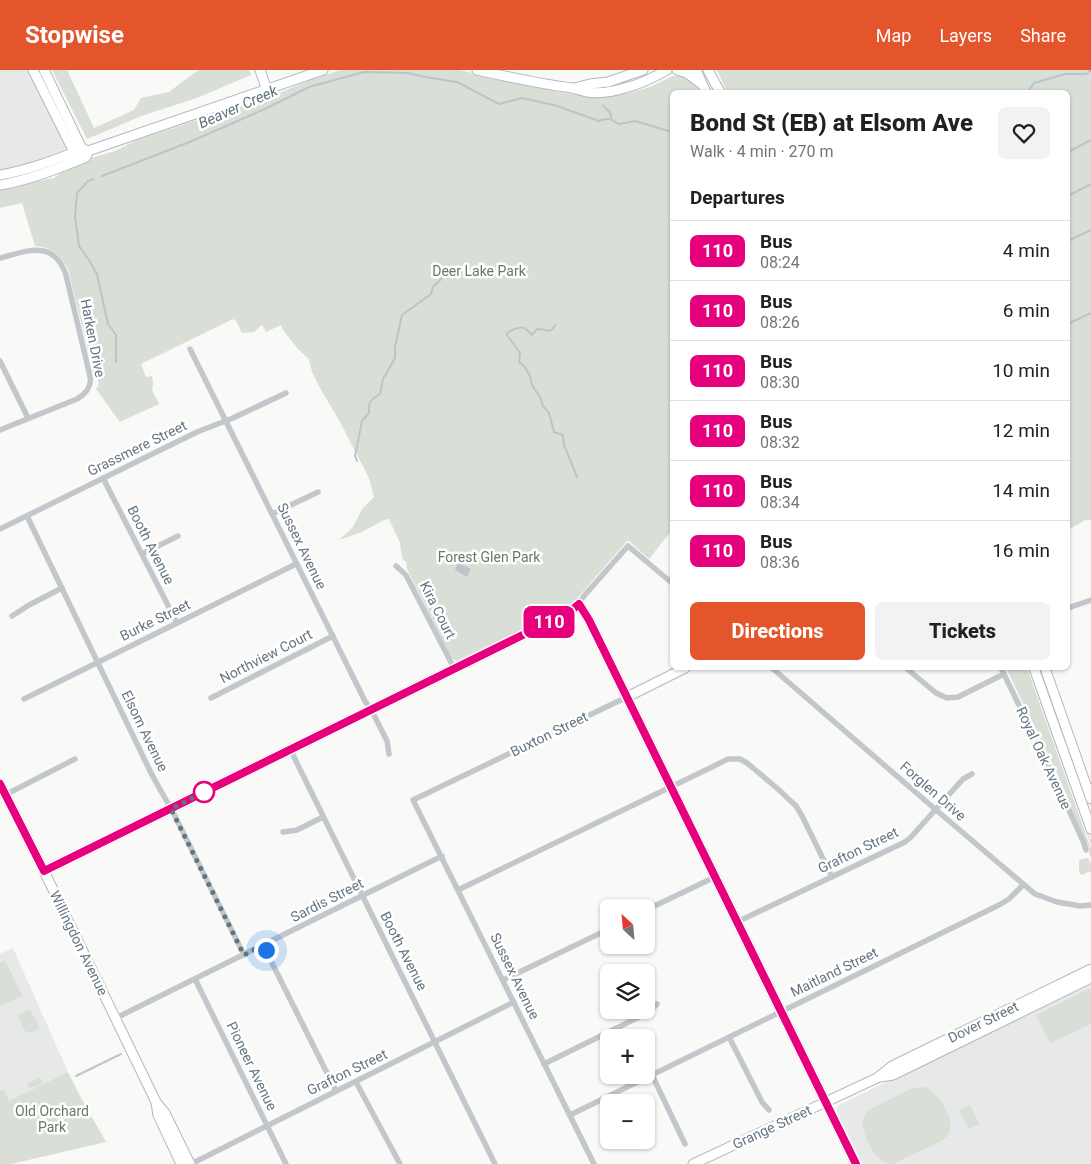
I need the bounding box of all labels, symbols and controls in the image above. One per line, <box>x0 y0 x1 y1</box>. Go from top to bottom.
text: Stopwise <box>25 21 124 49</box>
text: Map <box>876 25 911 46</box>
text: Layers <box>939 25 992 46</box>
text: Share <box>1020 25 1066 46</box>
water label: Beaver Creek <box>196 81 281 132</box>
button: heart <box>998 107 1050 159</box>
text: Bond St (EB) at Elsom Ave <box>690 109 973 137</box>
text: Walk · 4 min · 270 m <box>690 142 834 161</box>
text: Departures <box>690 186 785 209</box>
text: Bus <box>760 230 793 253</box>
text: 4 min <box>1003 239 1050 262</box>
text: 110 <box>702 240 733 261</box>
text: 08:24 <box>760 253 800 272</box>
park label: Deer Lake Park <box>432 263 527 279</box>
text: Bus <box>760 290 793 313</box>
street label: Harken Drive <box>78 298 108 378</box>
text: 6 min <box>1003 299 1050 322</box>
text: 110 <box>702 300 733 321</box>
text: 08:26 <box>760 313 800 332</box>
text: Bus <box>760 350 793 373</box>
text: 10 min <box>992 359 1050 382</box>
text: 110 <box>702 360 733 381</box>
text: 08:30 <box>760 373 800 392</box>
text: Bus <box>760 410 793 433</box>
street label: Grassmere Street <box>85 417 190 479</box>
text: 12 min <box>992 419 1050 442</box>
text: 110 <box>702 420 733 441</box>
text: 08:32 <box>760 433 800 452</box>
text: Bus <box>760 470 793 493</box>
text: 14 min <box>992 479 1050 502</box>
text: 110 <box>702 480 733 501</box>
text: 08:34 <box>760 493 800 512</box>
street label: Sussex Avenue <box>274 500 330 592</box>
street label: Booth Avenue <box>124 503 178 587</box>
text: Bus <box>760 530 793 553</box>
text: 16 min <box>992 539 1050 562</box>
text: 110 <box>702 540 733 561</box>
park label: Forest Glen Park <box>438 549 541 565</box>
text: 08:36 <box>760 553 800 572</box>
street label: Kira Court <box>417 579 459 642</box>
street label: Burke Street <box>117 596 193 644</box>
button: Directions <box>690 602 865 660</box>
button: Tickets <box>875 602 1050 660</box>
line badge: 110 <box>520 606 578 638</box>
text: 110 <box>534 611 564 632</box>
street label: Northview Court <box>217 626 315 686</box>
street label: Elsom Avenue <box>118 688 172 774</box>
street label: Royal Oak Avenue <box>1013 704 1075 812</box>
street label: Buxton Street <box>508 708 591 760</box>
street label: Forglen Drive <box>897 758 969 824</box>
unlabelled marker <box>193 781 215 803</box>
street label: Grafton Street <box>815 824 901 876</box>
street label: Sardis Street <box>288 875 366 925</box>
street label: Willingdon Avenue <box>47 888 111 998</box>
north arrow <box>600 899 655 954</box>
map controls <box>600 899 655 1149</box>
street label: Booth Avenue <box>377 909 431 993</box>
street label: Sussex Avenue <box>487 930 543 1022</box>
your location <box>254 938 279 963</box>
street label: Maitland Street <box>788 944 881 1000</box>
button: layers <box>600 964 655 1019</box>
street label: Dover Street <box>945 998 1021 1046</box>
street label: Pioneer Avenue <box>224 1019 280 1113</box>
button: + <box>600 1029 655 1084</box>
street label: Grafton Street <box>304 1046 390 1098</box>
button: − <box>600 1094 655 1149</box>
street label: Grange Street <box>730 1102 814 1152</box>
park label: Old Orchard Park <box>15 1103 89 1135</box>

